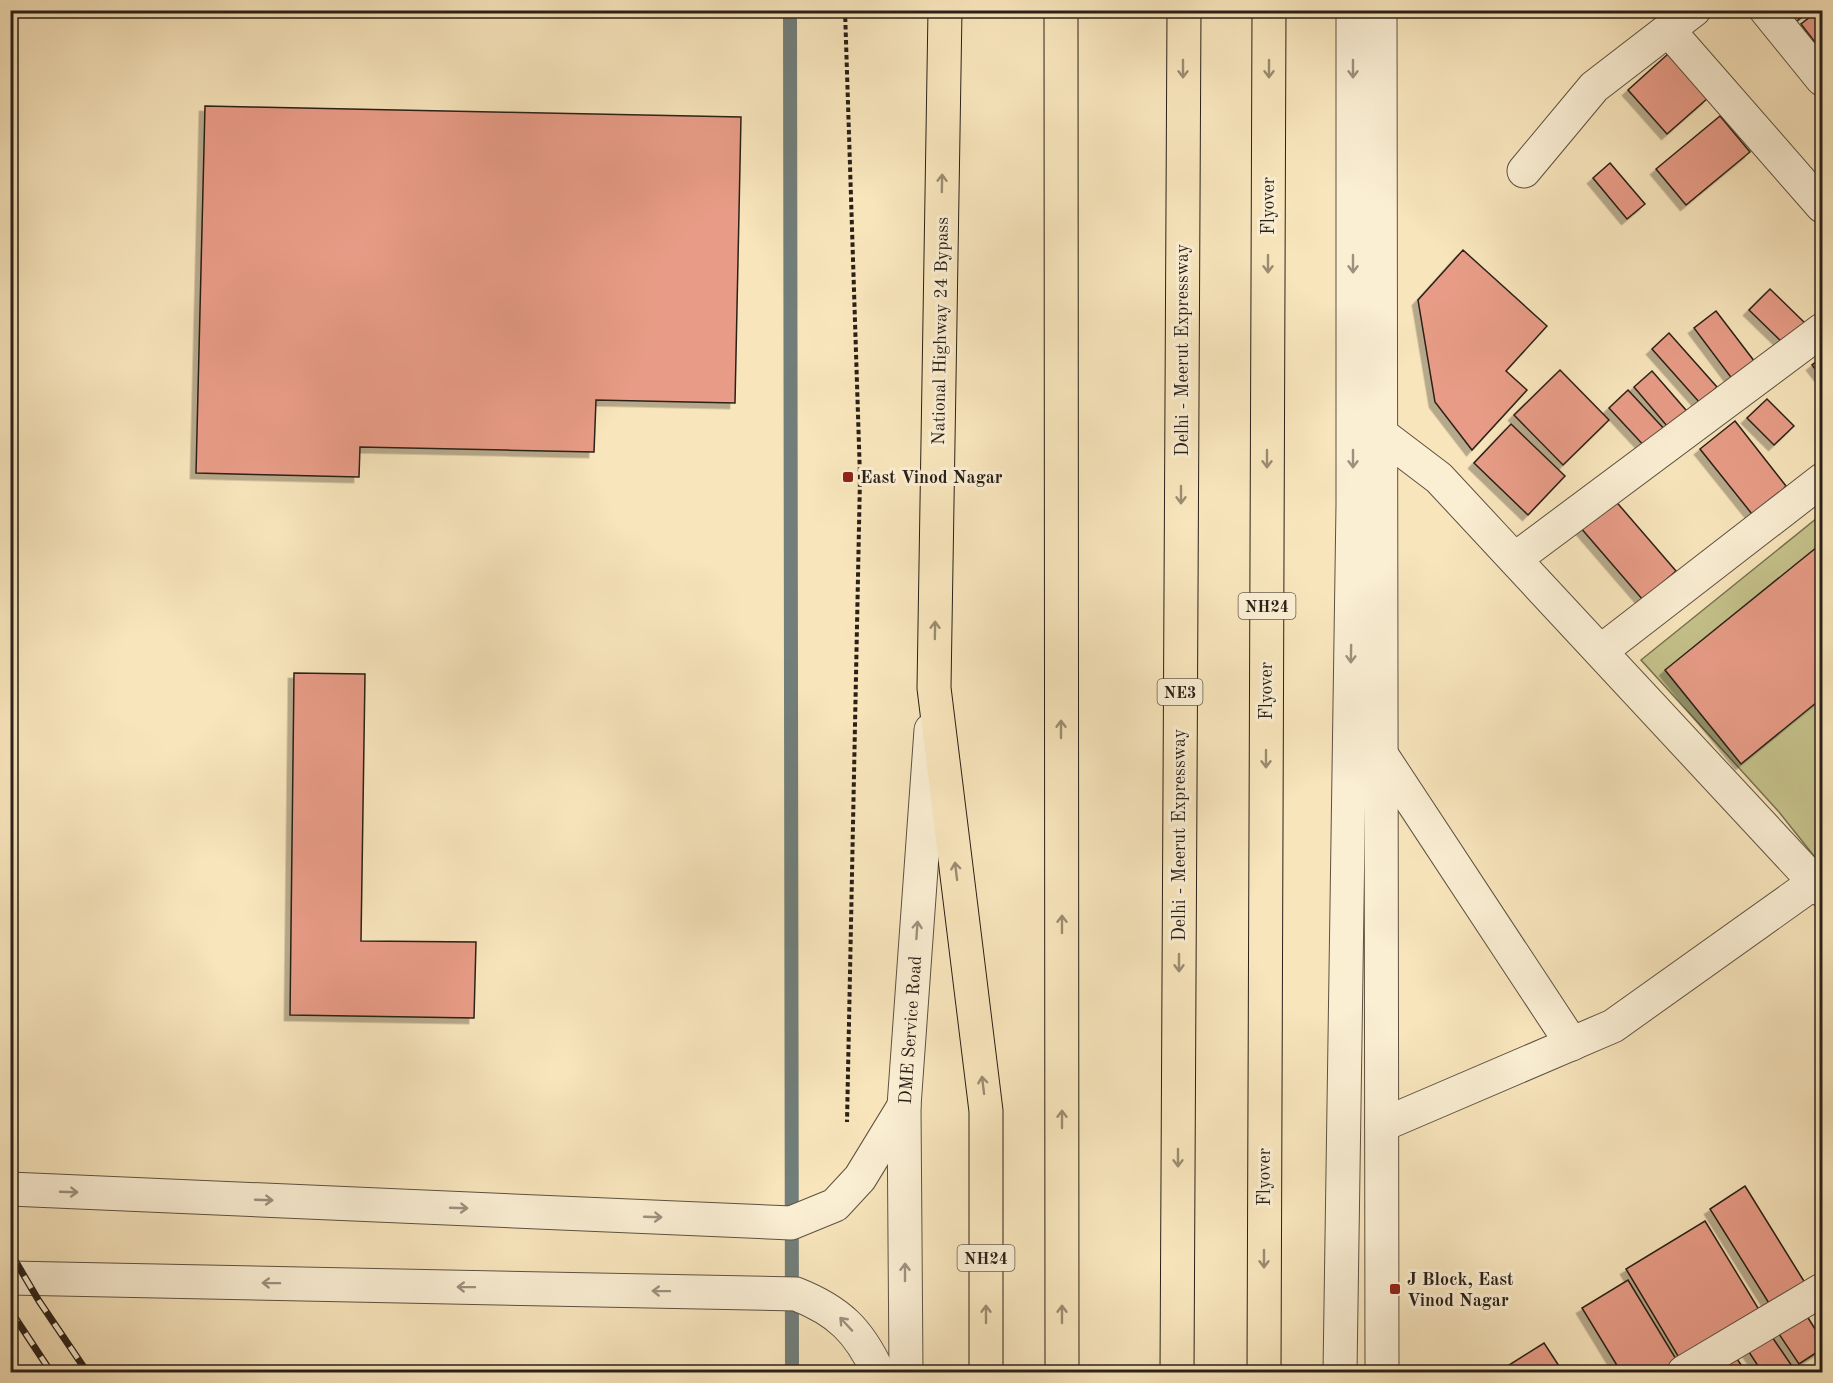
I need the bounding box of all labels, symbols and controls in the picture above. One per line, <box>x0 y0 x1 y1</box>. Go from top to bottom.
one-way arrow <box>1177 58 1189 78</box>
one-way arrow <box>1263 58 1275 78</box>
one-way arrow <box>1347 58 1359 78</box>
one-way arrow <box>936 173 948 193</box>
street label: Flyover <box>1260 176 1278 235</box>
street label: National Highway 24 Bypass <box>930 217 952 445</box>
street label: Delhi - Meerut Expressway <box>1174 243 1192 456</box>
one-way arrow <box>1262 253 1274 273</box>
one-way arrow <box>1347 253 1359 273</box>
one-way arrow <box>1261 448 1273 468</box>
one-way arrow <box>1347 448 1359 468</box>
place label: East Vinod Nagar <box>860 469 1003 487</box>
marker: East Vinod Nagar <box>841 470 855 484</box>
one-way arrow <box>1175 484 1187 504</box>
road number: NH24 <box>1238 593 1296 619</box>
one-way arrow <box>929 620 941 640</box>
one-way arrow <box>1345 643 1357 663</box>
street label: Flyover <box>1258 661 1276 720</box>
road number: NE3 <box>1158 679 1202 705</box>
one-way arrow <box>1056 720 1067 740</box>
street label: Delhi - Meerut Expressway <box>1171 728 1189 941</box>
one-way arrow <box>1260 748 1272 768</box>
one-way arrow <box>951 861 962 881</box>
one-way arrow <box>1056 915 1068 935</box>
one-way arrow <box>912 921 923 941</box>
one-way arrow <box>1173 952 1185 972</box>
street label: DME Service Road <box>897 955 925 1105</box>
one-way arrow <box>977 1076 988 1095</box>
one-way arrow <box>1056 1110 1068 1130</box>
one-way arrow <box>1172 1147 1184 1167</box>
street label: Flyover <box>1256 1147 1274 1206</box>
one-way arrow <box>58 1186 78 1197</box>
one-way arrow <box>253 1194 273 1206</box>
one-way arrow <box>448 1203 468 1214</box>
one-way arrow <box>643 1211 663 1222</box>
road number: NH24 <box>958 1245 1014 1271</box>
one-way arrow <box>1258 1249 1270 1269</box>
one-way arrow <box>899 1263 911 1283</box>
place label: J Block, East Vinod Nagar <box>1407 1271 1514 1310</box>
one-way arrow <box>261 1277 281 1289</box>
one-way arrow <box>456 1281 476 1293</box>
marker: J Block, East Vinod Nagar <box>1388 1282 1402 1296</box>
one-way arrow <box>651 1285 671 1297</box>
one-way arrow <box>980 1305 992 1325</box>
one-way arrow <box>1056 1305 1068 1325</box>
one-way arrow <box>839 1317 853 1332</box>

